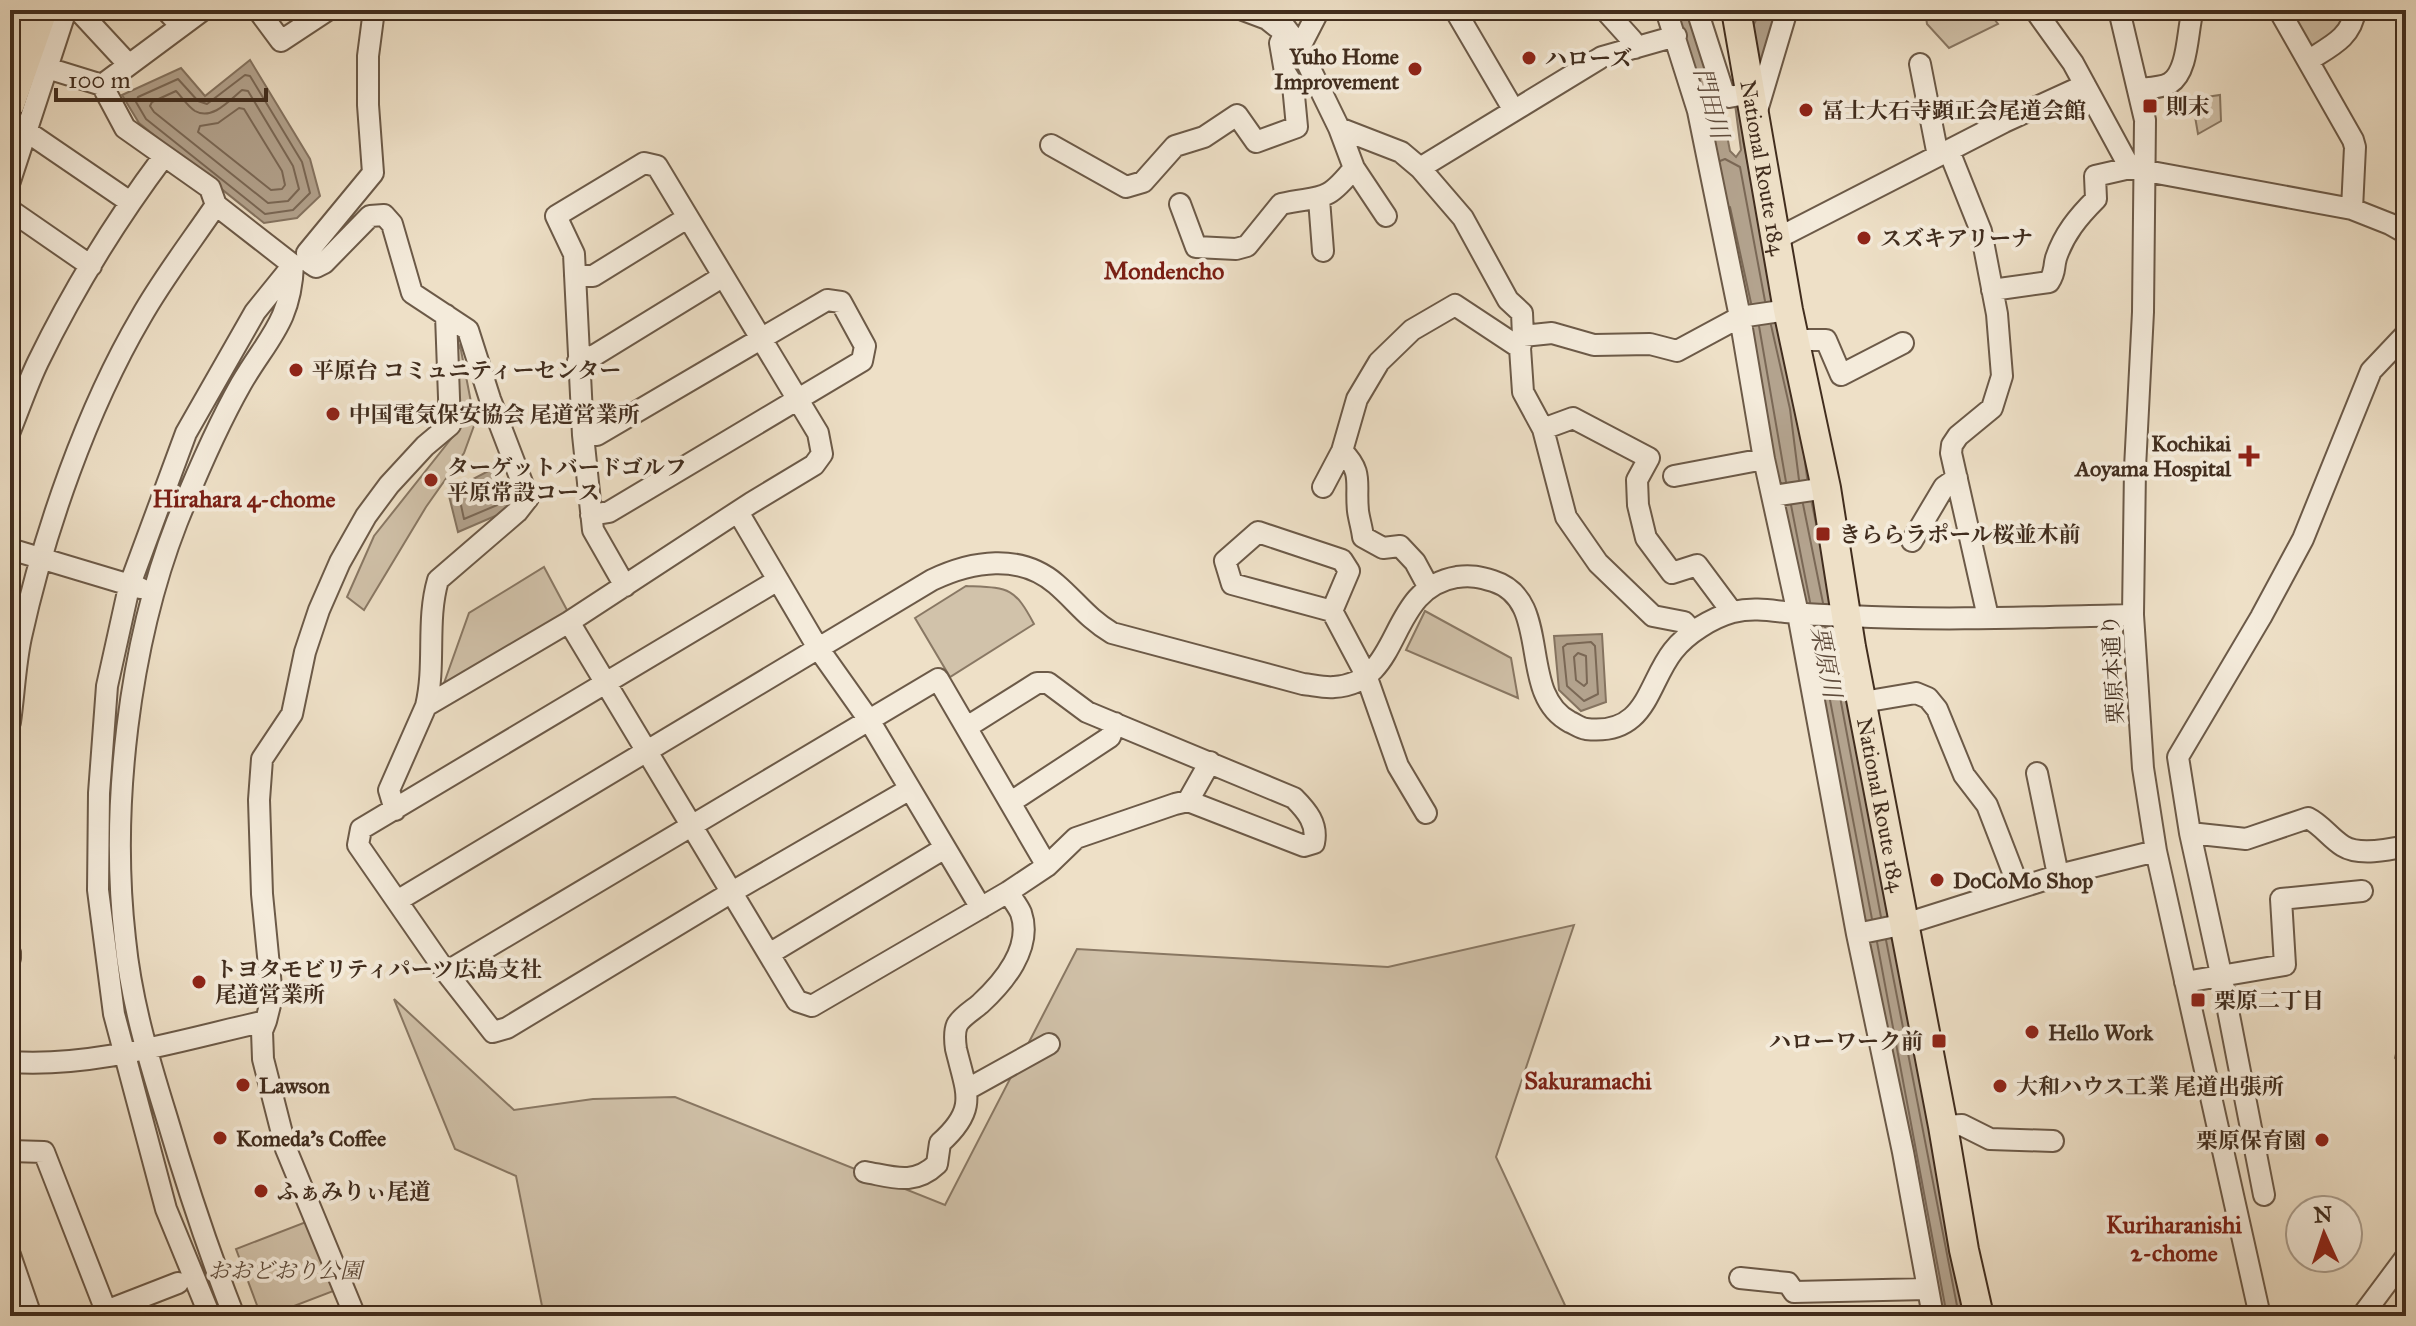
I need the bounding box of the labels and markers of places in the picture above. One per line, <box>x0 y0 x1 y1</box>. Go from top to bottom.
place label: Yuho Home Improvement <box>1274 43 1399 95</box>
place label: ハローズ <box>1545 45 1632 72</box>
marker: ハローズ <box>1520 49 1538 67</box>
marker: Yuho Home Improvement <box>1406 60 1424 78</box>
place label: 則末 <box>2166 93 2210 120</box>
place label: 冨士大石寺顕正会尾道会館 <box>1822 97 2086 124</box>
marker: 則末 <box>2141 97 2159 115</box>
marker: 冨士大石寺顕正会尾道会館 <box>1797 101 1815 119</box>
place label: スズキアリーナ <box>1880 225 2033 252</box>
marker: スズキアリーナ <box>1855 229 1873 247</box>
place label: 平原台 コミュニティーセンター <box>312 357 621 384</box>
marker: 平原台 コミュニティーセンター <box>287 361 305 379</box>
place label: 中国電気保安協会 尾道営業所 <box>349 401 640 428</box>
marker: 中国電気保安協会 尾道営業所 <box>324 405 342 423</box>
place label: Kochikai Aoyama Hospital <box>2073 430 2232 482</box>
marker: Kochikai Aoyama Hospital <box>2238 445 2260 467</box>
place label: ターゲットバードゴルフ 平原常設コース <box>447 454 687 506</box>
marker: ターゲットバードゴルフ 平原常設コース <box>422 471 440 489</box>
place label: きららラポール桜並木前 <box>1839 521 2081 548</box>
marker: きららラポール桜並木前 <box>1814 525 1832 543</box>
place label: DoCoMo Shop <box>1953 867 2093 894</box>
marker: DoCoMo Shop <box>1928 871 1946 889</box>
place label: トヨタモビリティパーツ広島支社 尾道営業所 <box>215 956 542 1008</box>
marker: トヨタモビリティパーツ広島支社 尾道営業所 <box>190 973 208 991</box>
place label: 栗原二丁目 <box>2214 987 2324 1014</box>
marker: 栗原二丁目 <box>2189 991 2207 1009</box>
place label: Hello Work <box>2048 1019 2154 1046</box>
marker: Hello Work <box>2023 1023 2041 1041</box>
place label: ハローワーク前 <box>1769 1028 1923 1055</box>
marker: ハローワーク前 <box>1930 1032 1948 1050</box>
place label: Lawson <box>259 1072 330 1099</box>
place label: 大和ハウス工業 尾道出張所 <box>2016 1073 2284 1100</box>
marker: Lawson <box>234 1076 252 1094</box>
marker: 大和ハウス工業 尾道出張所 <box>1991 1077 2009 1095</box>
place label: Komeda's Coffee <box>236 1125 386 1152</box>
place label: 栗原保育園 <box>2196 1127 2306 1154</box>
marker: Komeda's Coffee <box>211 1129 229 1147</box>
marker: 栗原保育園 <box>2313 1131 2331 1149</box>
place label: ふぁみりぃ尾道 <box>277 1178 431 1205</box>
marker: ふぁみりぃ尾道 <box>252 1182 270 1200</box>

